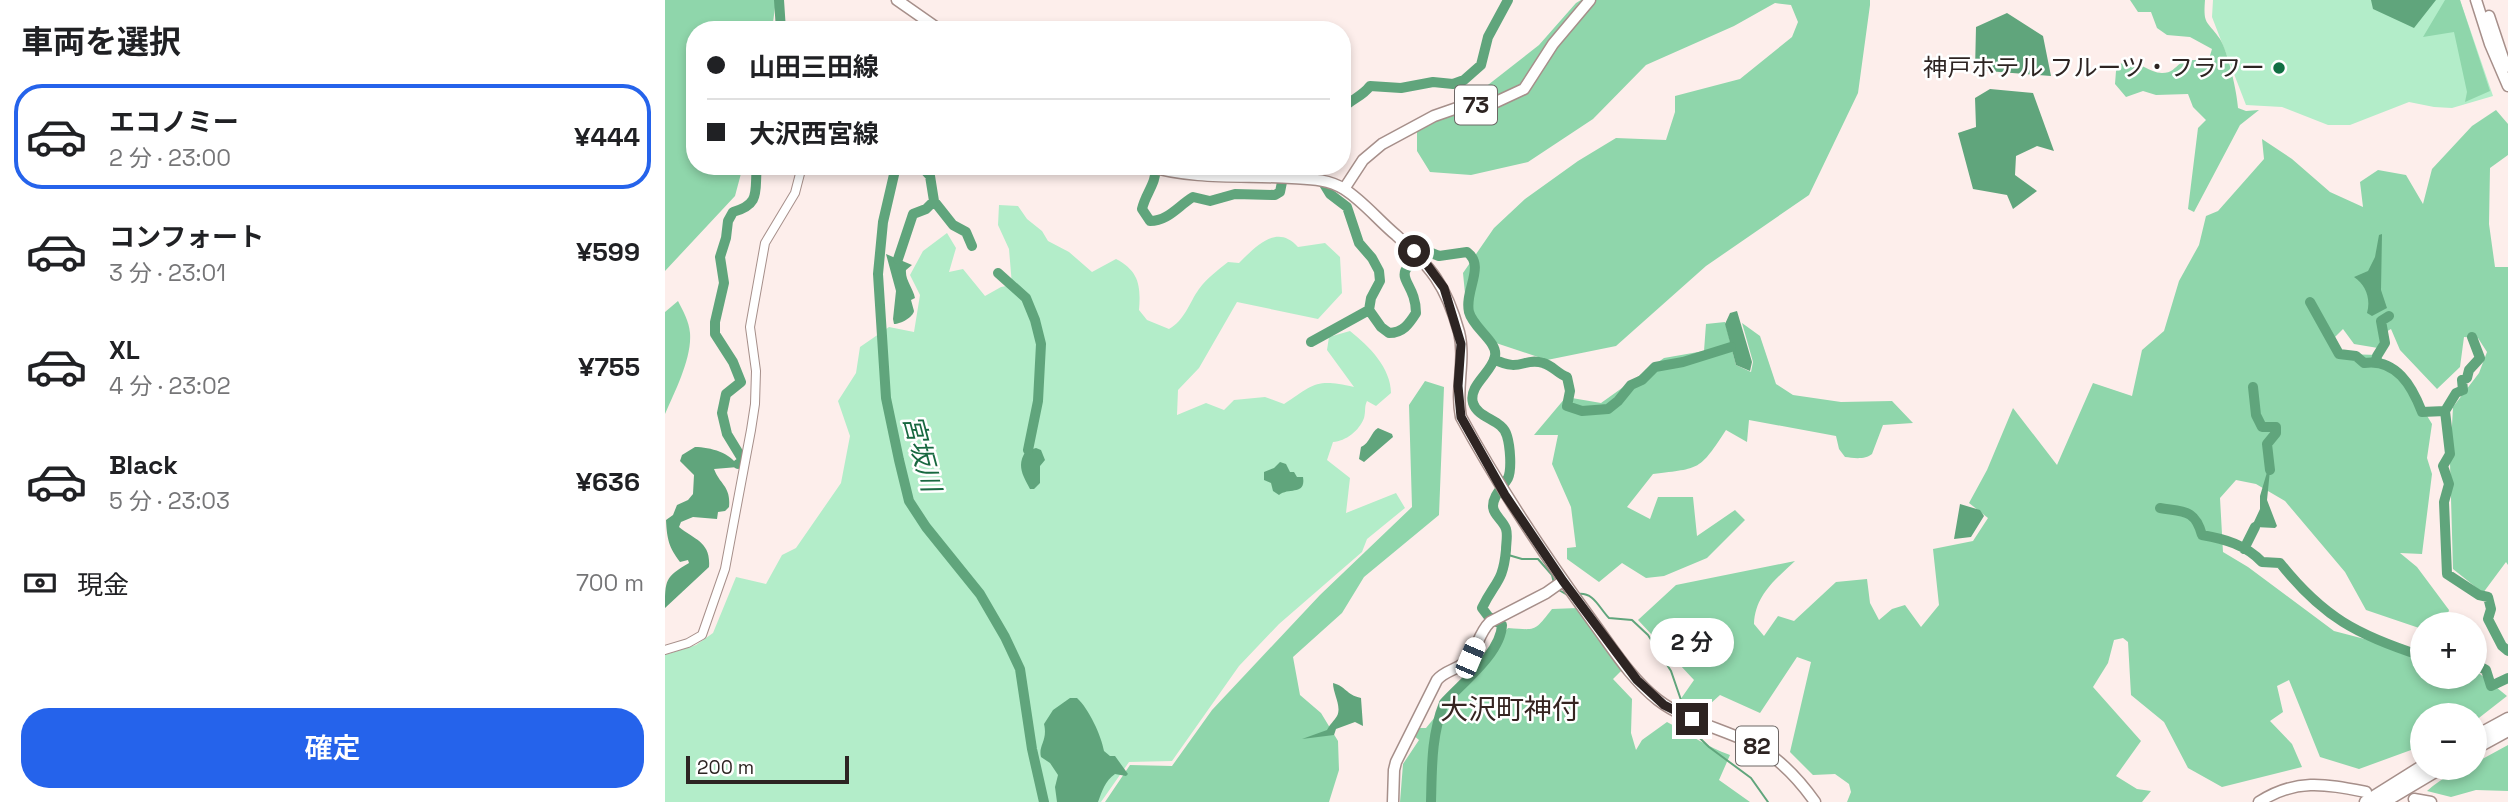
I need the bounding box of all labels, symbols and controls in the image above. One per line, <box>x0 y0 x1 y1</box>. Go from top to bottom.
text: 車両を選択 <box>21 22 181 62</box>
text: 山田三田線 <box>749 50 879 84</box>
place label: 神戸ホテル フルーツ・フラワー <box>1923 52 2265 83</box>
marker: 神戸ホテル フルーツ・フラワー <box>2271 60 2287 76</box>
road number: 73 <box>1455 86 1497 124</box>
icon: car <box>25 105 88 168</box>
text: エコノミー <box>109 105 239 139</box>
text: 大沢西宮線 <box>749 117 879 151</box>
text: ¥444 <box>574 120 640 154</box>
text: 2 分 · 23:00 <box>109 143 231 173</box>
icon: car <box>25 220 88 283</box>
text: コンフォート <box>109 220 264 254</box>
text: ¥599 <box>576 235 640 269</box>
route start <box>1398 235 1430 267</box>
text: 3 分 · 23:01 <box>109 258 226 288</box>
text: XL <box>109 333 140 367</box>
icon: car <box>25 335 88 398</box>
text: ¥755 <box>578 350 640 384</box>
text: 4 分 · 23:02 <box>109 371 231 401</box>
water label: 宮坂川 <box>895 411 949 498</box>
text: Black <box>109 448 178 482</box>
icon: car <box>25 450 88 513</box>
text: ¥636 <box>576 465 640 499</box>
text: 5 分 · 23:03 <box>109 486 230 516</box>
icon: cash <box>21 564 59 602</box>
text: 現金 <box>77 568 129 602</box>
text: 700 m <box>576 568 644 598</box>
map controls <box>2410 612 2487 780</box>
button: + <box>2410 612 2487 689</box>
callout: 2 分 <box>1650 618 1734 666</box>
text: 2 分 <box>1671 627 1713 657</box>
car <box>1453 635 1488 681</box>
district label: 大沢町神付 <box>1440 691 1580 727</box>
route end <box>1676 703 1708 735</box>
button: − <box>2410 703 2487 780</box>
button: 確定 <box>21 708 644 788</box>
road number: 82 <box>1736 726 1778 766</box>
scale bar <box>686 753 849 785</box>
text: 200 m <box>697 755 754 780</box>

